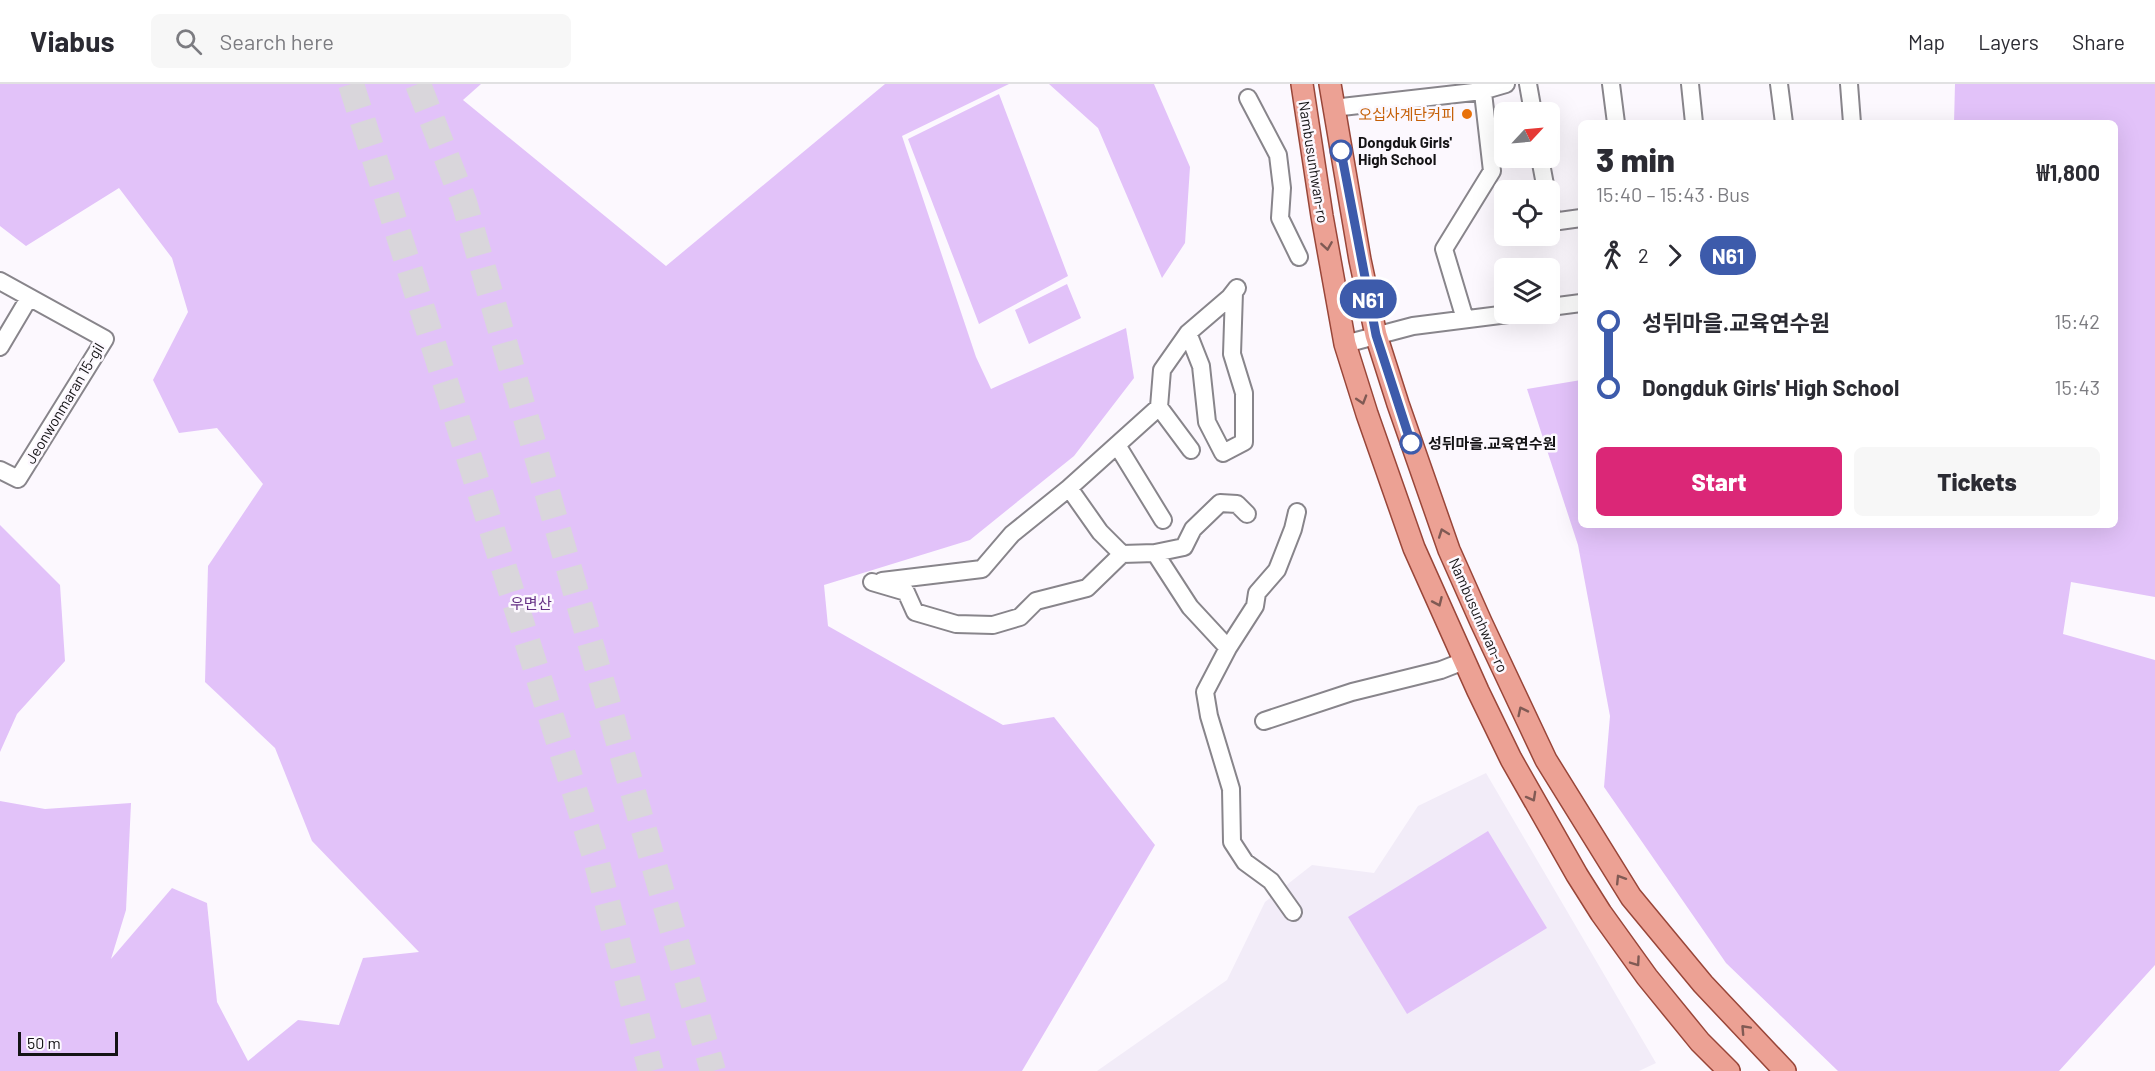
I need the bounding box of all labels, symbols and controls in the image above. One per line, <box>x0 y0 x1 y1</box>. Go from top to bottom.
search box <box>151 14 571 68</box>
text: Viabus <box>30 24 115 58</box>
icon: search <box>172 25 205 58</box>
text: Search here <box>220 28 334 54</box>
text: Map <box>1908 29 1945 54</box>
text: Layers <box>1978 29 2039 54</box>
text: Share <box>2072 29 2125 54</box>
street label: Nambusunhwan-ro <box>1295 100 1333 224</box>
north arrow <box>1494 102 1560 168</box>
map controls <box>1494 102 1560 324</box>
place label: 오십사계단커피 <box>1358 105 1455 123</box>
marker: 오십사계단커피 <box>1460 107 1474 121</box>
place label: Dongduk Girls' High School <box>1358 133 1453 168</box>
text: 3 min <box>1596 139 1675 179</box>
marker: Dongduk Girls' High School <box>1330 140 1352 162</box>
text: ₩1,800 <box>2036 159 2100 185</box>
button: locate <box>1494 180 1560 246</box>
text: 15:40 – 15:43 · Bus <box>1596 182 1750 206</box>
icon: walk <box>1596 239 1629 272</box>
icon: forward <box>1658 239 1691 272</box>
one-way arrow <box>1320 240 1333 250</box>
text: 2 <box>1638 243 1649 267</box>
text: N61 <box>1712 243 1744 268</box>
button: layers <box>1494 258 1560 324</box>
line badge: N61 <box>1334 280 1402 318</box>
text: N61 <box>1352 287 1384 312</box>
text: 성뒤마을.교육연수원 <box>1642 309 1830 335</box>
text: 15:42 <box>2054 309 2100 333</box>
street label: Jeonwonmaran 15-gil <box>21 339 107 467</box>
text: Dongduk Girls' High School <box>1642 374 1899 400</box>
text: 15:43 <box>2055 375 2100 399</box>
one-way arrow <box>1355 394 1368 405</box>
marker: 성뒤마을.교육연수원 <box>1400 432 1422 454</box>
place label: 성뒤마을.교육연수원 <box>1428 434 1556 452</box>
button: Start <box>1596 447 1842 516</box>
button: Tickets <box>1854 447 2100 516</box>
one-way arrow <box>1438 528 1451 538</box>
street label: Nambusunhwan-ro <box>1446 555 1512 675</box>
park label: 우면산 <box>510 594 552 612</box>
one-way arrow <box>1431 596 1443 607</box>
one-way arrow <box>1518 706 1530 717</box>
one-way arrow <box>1525 790 1536 801</box>
one-way arrow <box>1615 875 1627 885</box>
one-way arrow <box>1629 955 1640 966</box>
one-way arrow <box>1741 1025 1752 1035</box>
scale bar <box>18 1029 118 1056</box>
text: 50 m <box>27 1033 61 1052</box>

